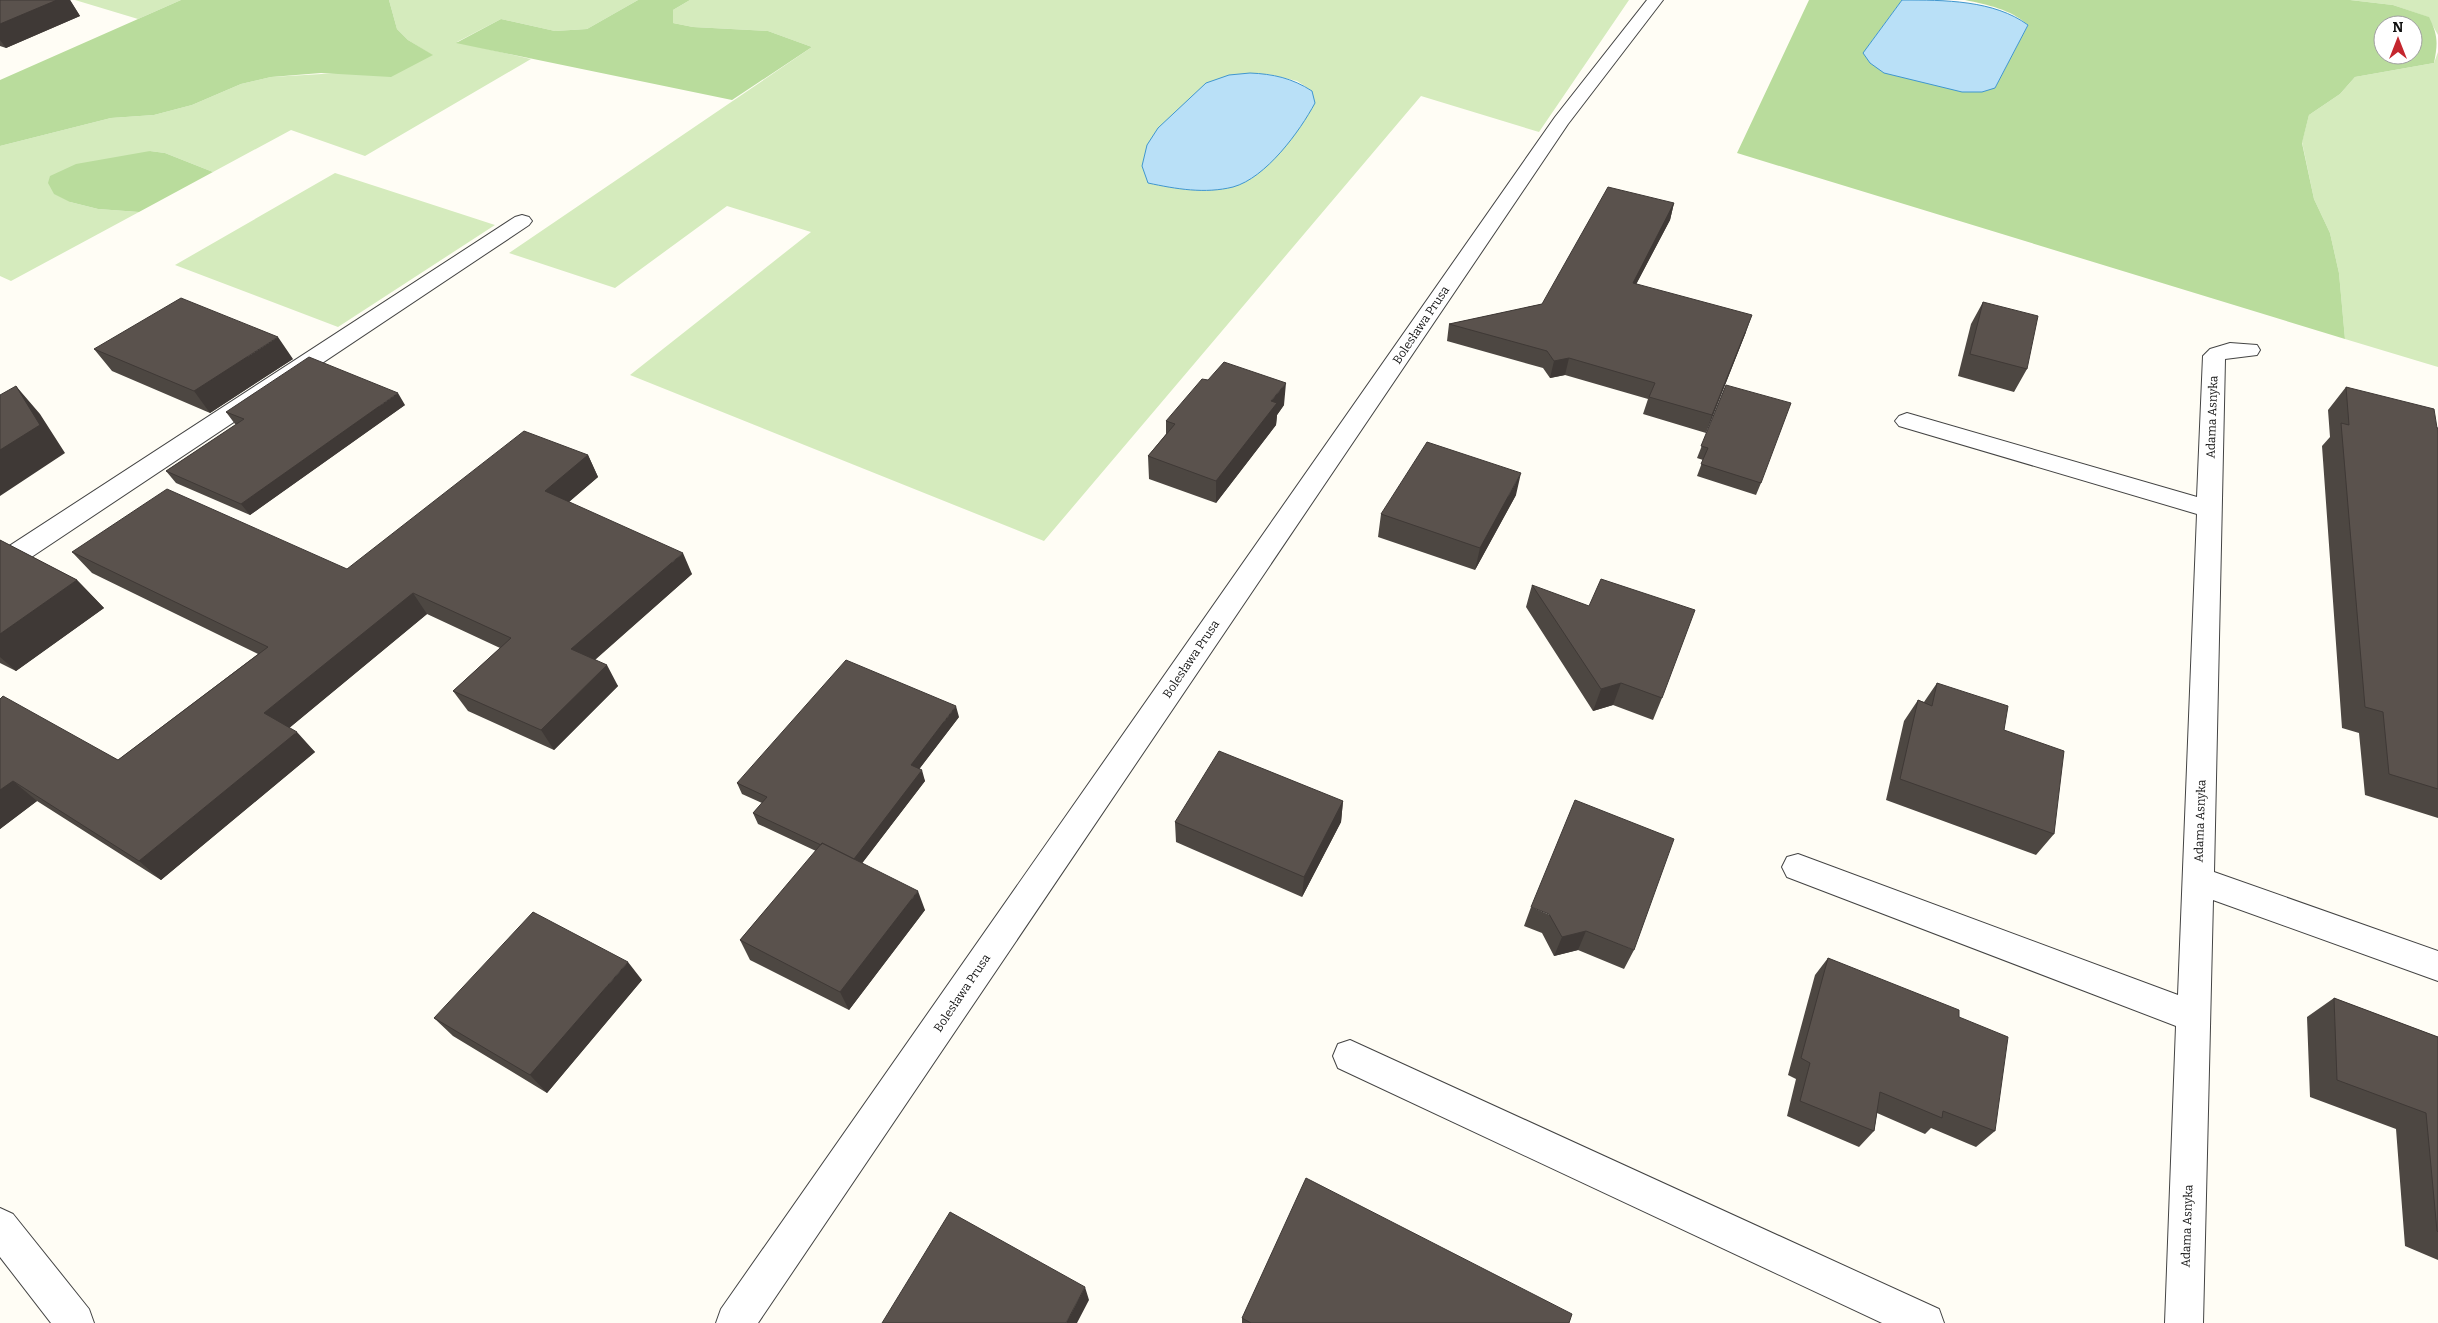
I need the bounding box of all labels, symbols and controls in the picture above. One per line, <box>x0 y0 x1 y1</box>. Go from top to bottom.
north arrow <box>2373 15 2423 65</box>
text: N <box>2393 19 2404 36</box>
street label: Bolesława Prusa <box>1390 283 1452 367</box>
street label: Adama Asnyka <box>2204 375 2220 459</box>
street label: Bolesława Prusa <box>1160 617 1222 701</box>
street label: Adama Asnyka <box>2192 779 2208 863</box>
street label: Bolesława Prusa <box>931 951 993 1035</box>
street label: Adama Asnyka <box>2179 1184 2195 1268</box>

